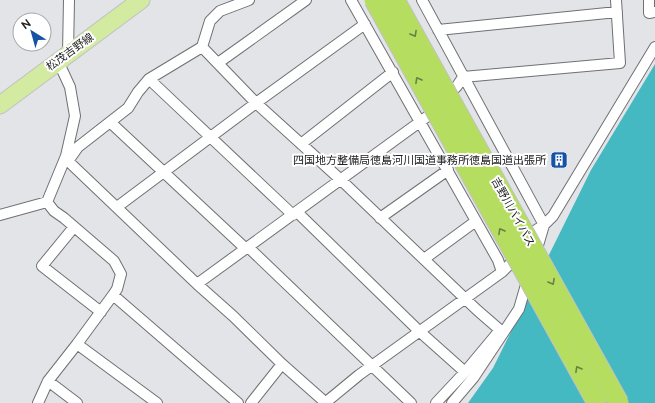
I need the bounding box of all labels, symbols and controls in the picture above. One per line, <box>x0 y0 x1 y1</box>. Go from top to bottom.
north arrow <box>12 12 52 52</box>
text: N <box>19 17 34 32</box>
one-way arrow <box>409 30 417 37</box>
street label: 松茂吉野線 <box>44 31 96 73</box>
one-way arrow <box>415 77 423 84</box>
building icon: 四国地方整備局徳島河川国道事務所徳島国道出張所 <box>549 150 569 170</box>
place label: 四国地方整備局徳島河川国道事務所徳島国道出張所 <box>293 154 547 167</box>
street label: 吉野川バイパス <box>489 175 537 249</box>
one-way arrow <box>499 228 506 235</box>
one-way arrow <box>547 278 555 286</box>
one-way arrow <box>575 366 582 373</box>

